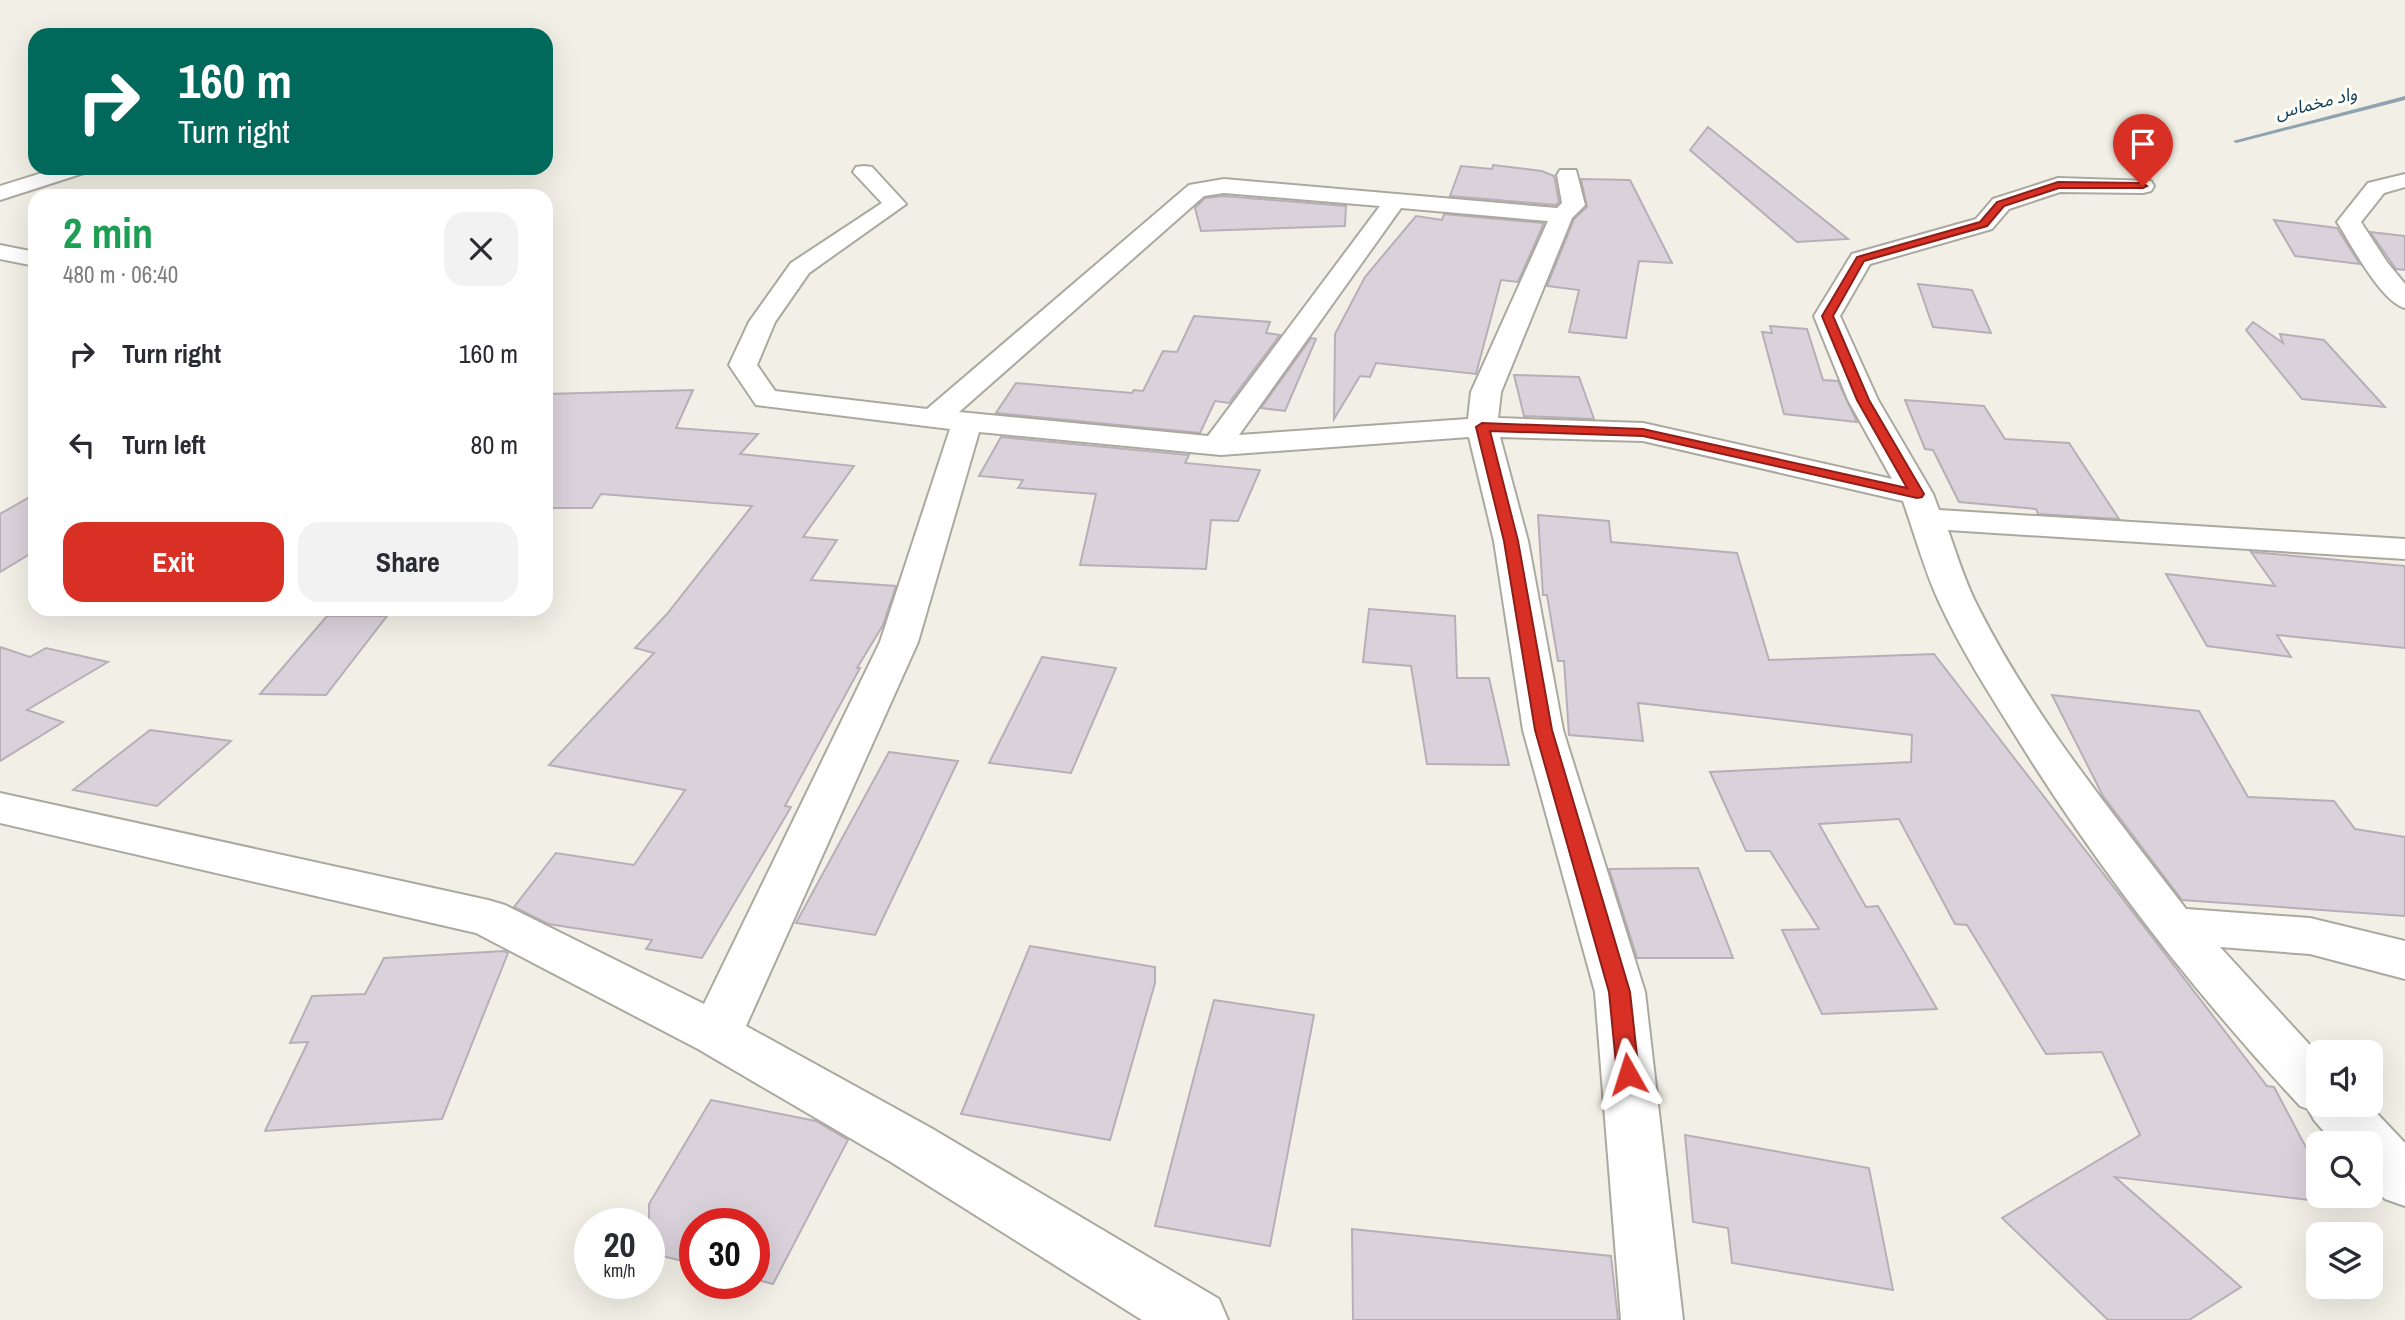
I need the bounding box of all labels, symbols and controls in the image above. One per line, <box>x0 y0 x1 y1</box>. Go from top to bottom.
text: 160 m <box>178 47 292 113</box>
icon: right <box>63 56 154 147</box>
water label: واد مخماس <box>2272 80 2359 125</box>
text: Turn right <box>178 110 290 153</box>
pin <box>2113 114 2173 186</box>
icon: arrive <box>2124 125 2162 163</box>
text: 2 min <box>63 205 153 261</box>
button: close <box>444 212 518 286</box>
text: 480 m · 06:40 <box>63 259 178 290</box>
icon: right <box>63 335 101 373</box>
text: Turn right <box>122 336 221 371</box>
text: 160 m <box>459 336 518 371</box>
icon: left <box>63 426 101 464</box>
text: Turn left <box>122 427 206 462</box>
text: 80 m <box>471 427 518 462</box>
button: Exit <box>63 522 284 602</box>
button: Share <box>298 522 518 602</box>
position arrow <box>1591 1037 1665 1111</box>
map controls <box>2306 1040 2383 1299</box>
button: sound <box>2306 1040 2383 1117</box>
button: search <box>2306 1131 2383 1208</box>
speed limit sign: 30 <box>679 1208 770 1299</box>
text: 20 <box>604 1221 635 1268</box>
button: layers <box>2306 1222 2383 1299</box>
text: km/h <box>604 1258 636 1283</box>

